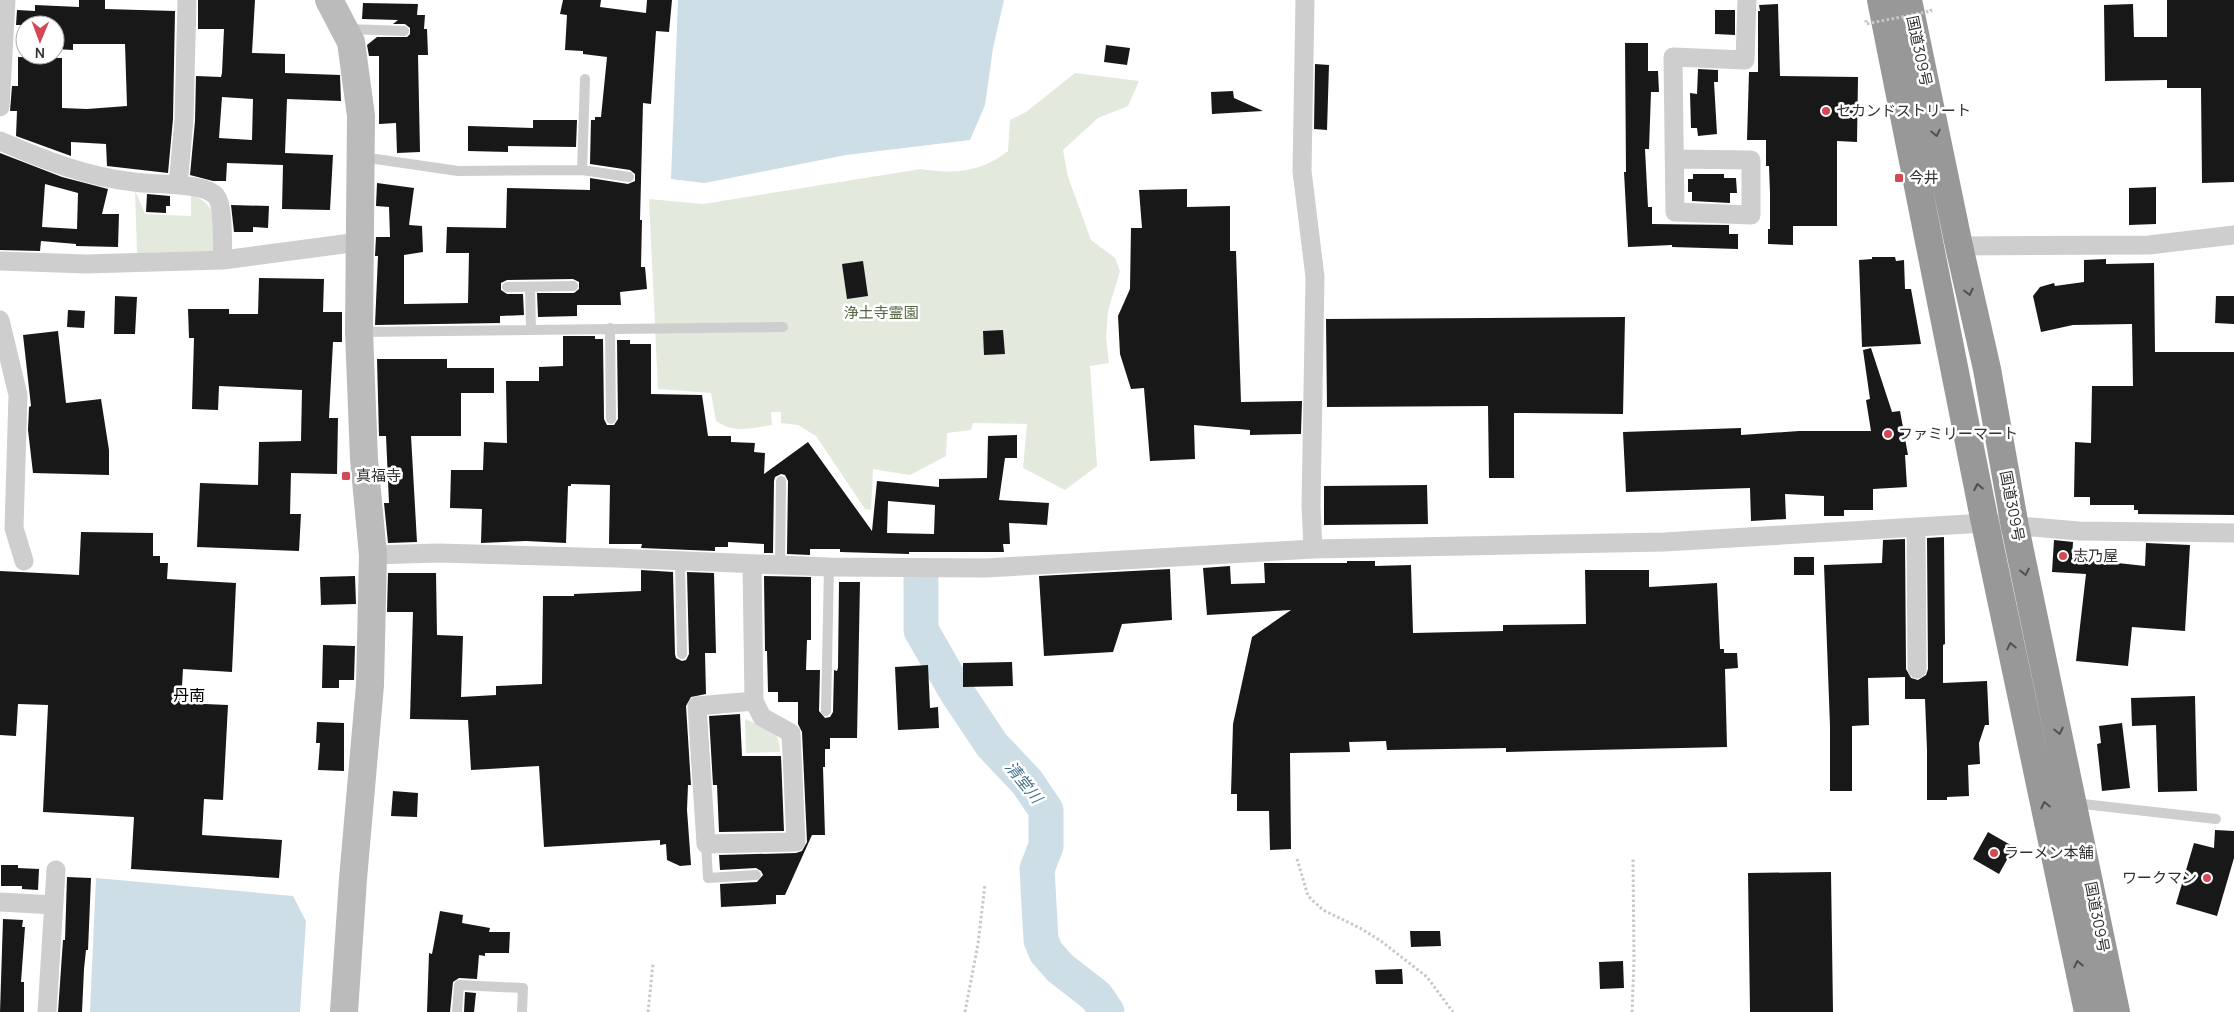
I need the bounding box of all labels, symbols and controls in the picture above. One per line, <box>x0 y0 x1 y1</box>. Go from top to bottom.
street label: 国道309号 <box>1902 14 1937 88</box>
north arrow <box>15 15 65 65</box>
text: N <box>35 44 45 63</box>
place label: セカンドストリート <box>1836 100 1971 121</box>
marker: セカンドストリート <box>1820 105 1832 117</box>
one-way arrow <box>1930 129 1940 138</box>
place label: 今井 <box>1909 167 1939 188</box>
marker: 今井 <box>1893 172 1905 184</box>
one-way arrow <box>1963 288 1974 297</box>
park label: 浄土寺霊園 <box>843 302 919 323</box>
place label: ファミリーマート <box>1898 423 2018 444</box>
marker: ファミリーマート <box>1882 428 1894 440</box>
place label: 真福寺 <box>356 465 401 486</box>
street label: 国道309号 <box>1995 469 2030 543</box>
marker: 真福寺 <box>340 470 352 482</box>
one-way arrow <box>1973 483 1984 492</box>
place label: 志乃屋 <box>2073 545 2118 566</box>
marker: 志乃屋 <box>2057 550 2069 562</box>
one-way arrow <box>2019 567 2030 576</box>
one-way arrow <box>2006 642 2017 651</box>
district label: 丹南 <box>173 684 205 706</box>
one-way arrow <box>2053 726 2064 735</box>
water label: 清堂川 <box>1000 756 1049 809</box>
one-way arrow <box>2040 801 2051 810</box>
place label: ラーメン本舗 <box>2004 842 2093 863</box>
marker: ラーメン本舗 <box>1988 847 2000 859</box>
place label: ワークマン <box>2122 867 2197 888</box>
marker: ワークマン <box>2201 872 2213 884</box>
street label: 国道309号 <box>2080 880 2115 954</box>
one-way arrow <box>2073 960 2084 969</box>

